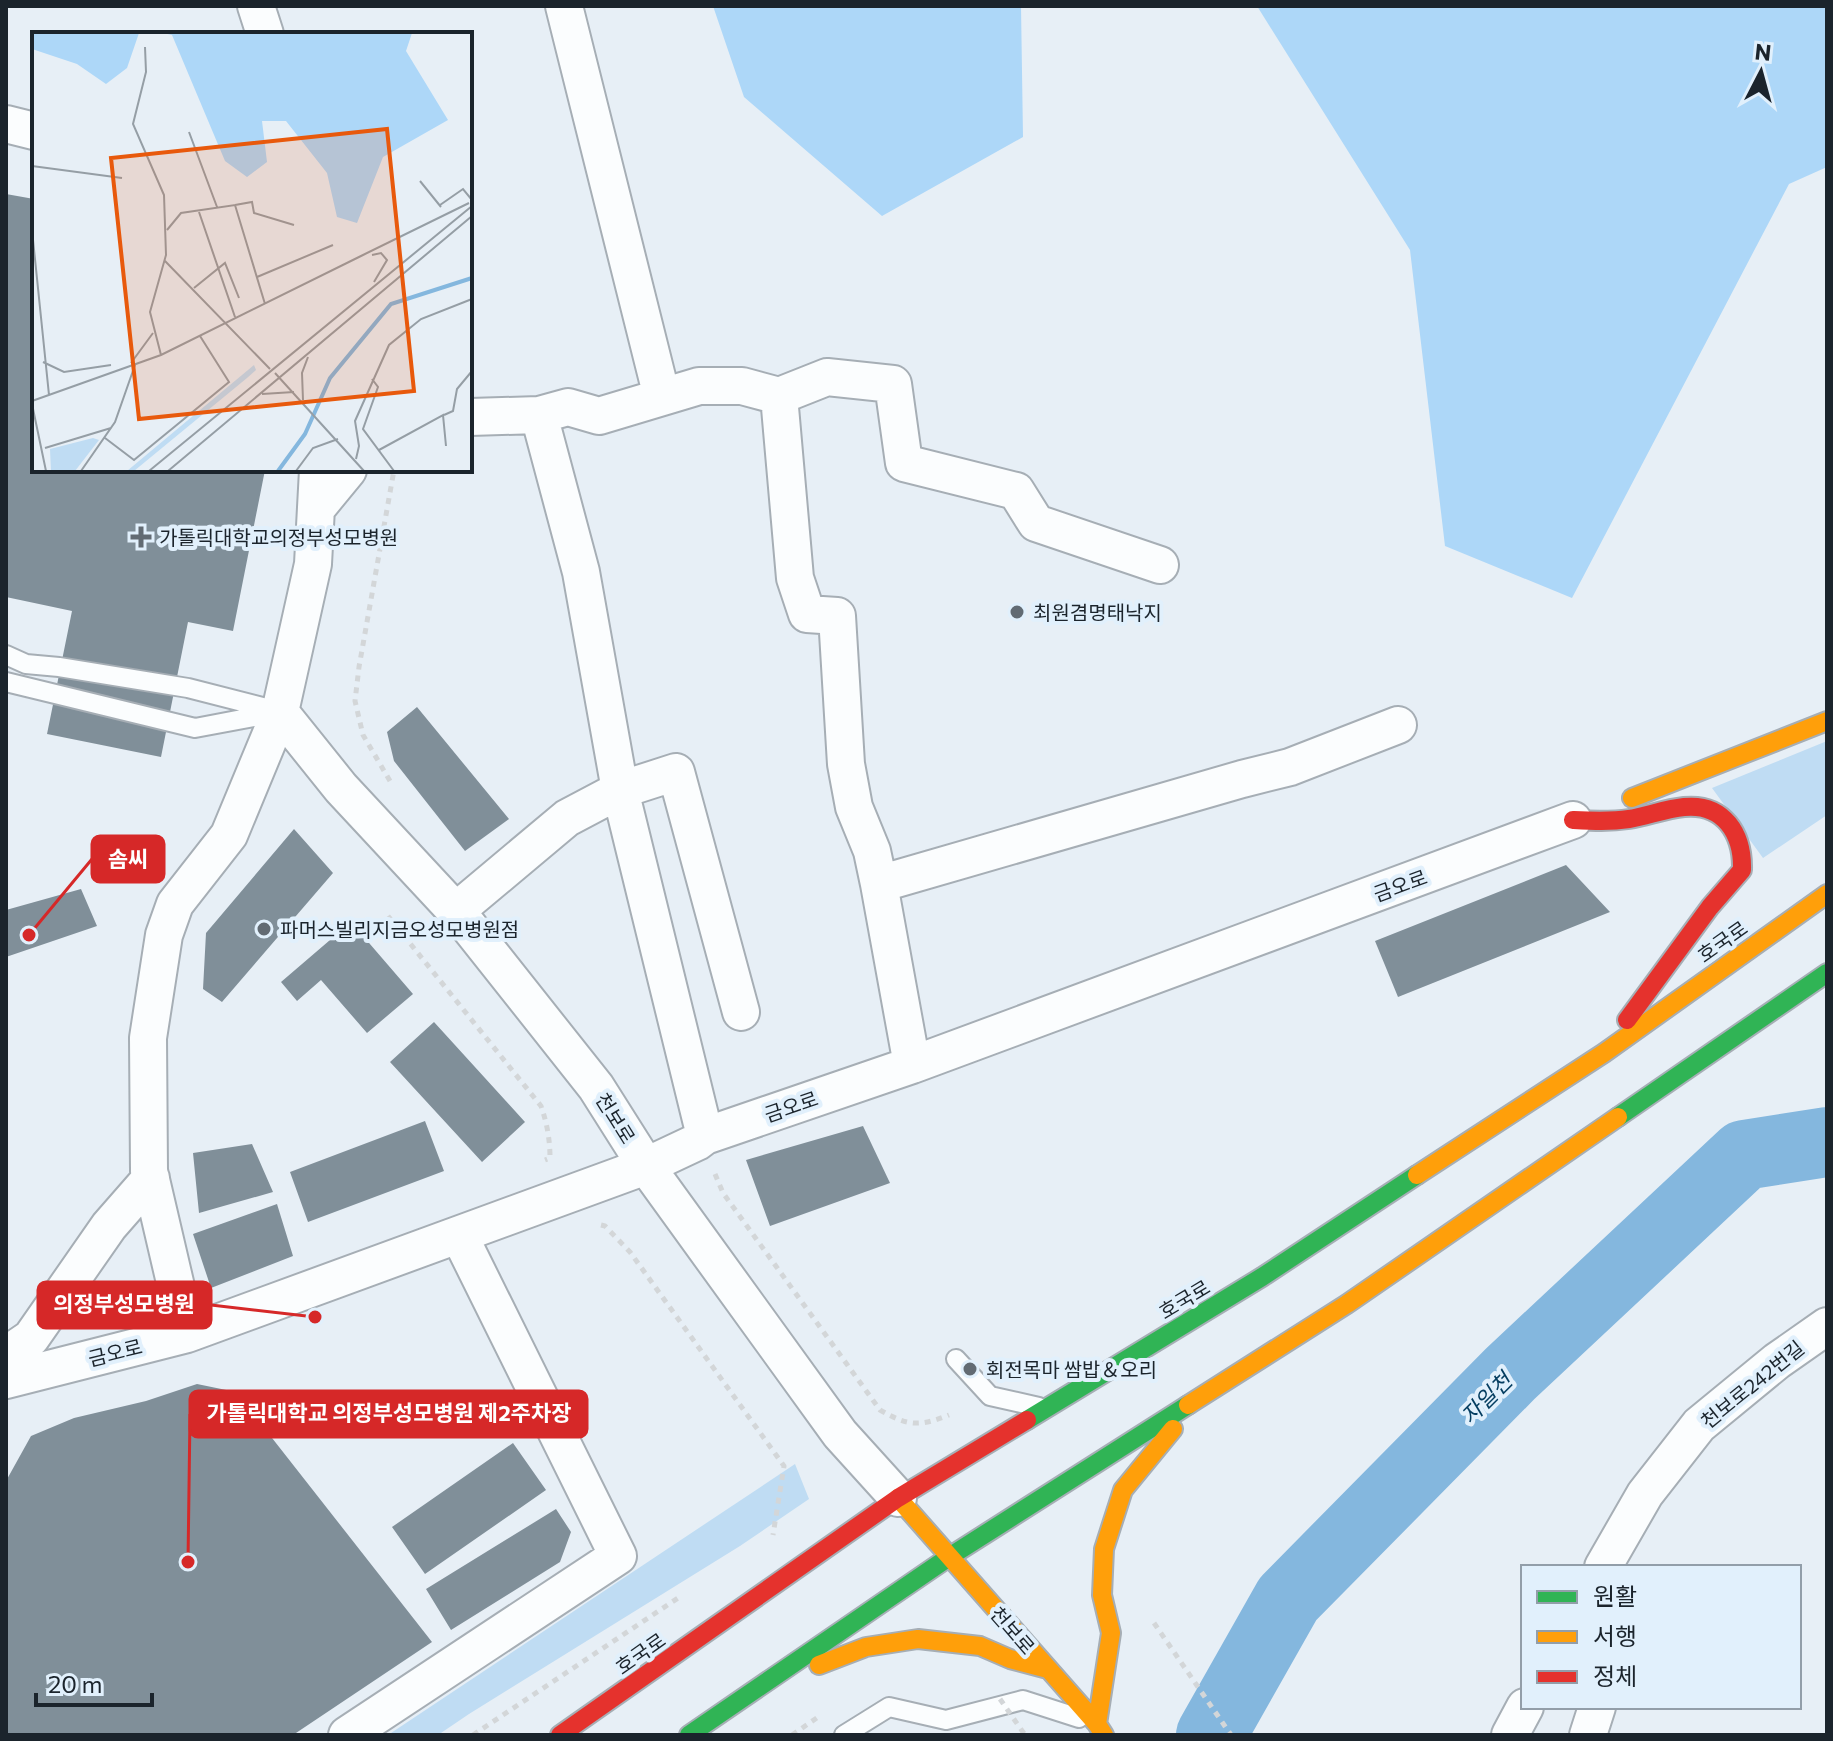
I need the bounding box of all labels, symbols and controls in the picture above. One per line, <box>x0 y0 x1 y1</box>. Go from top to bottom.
inset map <box>32 32 472 472</box>
north arrow <box>1721 32 1801 112</box>
text: N <box>1754 37 1773 66</box>
place label: 가톨릭대학교의정부성모병원 <box>159 525 398 549</box>
marker: 가톨릭대학교의정부성모병원 <box>130 526 152 548</box>
place label: 최원겸명태낙지 <box>1033 600 1162 624</box>
marker: 최원겸명태낙지 <box>1008 603 1026 621</box>
callout: 솜씨 <box>92 836 164 882</box>
text: 솜씨 <box>108 845 148 872</box>
street label: 금오로 <box>1370 864 1430 906</box>
street label: 호국로 <box>1693 915 1751 967</box>
place label: 파머스빌리지금오성모병원점 <box>280 917 519 941</box>
marker: 파머스빌리지금오성모병원점 <box>255 920 273 938</box>
street label: 금오로 <box>761 1086 821 1126</box>
street label: 천보로 <box>591 1088 641 1148</box>
street label: 호국로 <box>1154 1274 1214 1324</box>
callout: 의정부성모병원 <box>38 1282 211 1328</box>
text: 의정부성모병원 <box>53 1290 195 1317</box>
street label: 금오로 <box>85 1334 145 1370</box>
street label: 천보로242번길 <box>1696 1335 1808 1433</box>
place label: 회전목마 쌈밥＆오리 <box>986 1357 1157 1381</box>
marker: 회전목마 쌈밥＆오리 <box>961 1360 979 1378</box>
water label: 자일천 <box>1455 1365 1519 1429</box>
callout: 가톨릭대학교 의정부성모병원 제2주차장 <box>190 1391 587 1437</box>
text: 가톨릭대학교 의정부성모병원 제2주차장 <box>206 1399 572 1426</box>
legend <box>1521 1565 1801 1709</box>
text: 원활 <box>1593 1581 1637 1610</box>
street label: 천보로 <box>986 1601 1040 1659</box>
text: 서행 <box>1593 1621 1637 1650</box>
street label: 호국로 <box>611 1627 669 1679</box>
scale bar <box>36 1657 152 1707</box>
text: 정체 <box>1593 1661 1637 1690</box>
text: 20 m <box>48 1669 102 1698</box>

